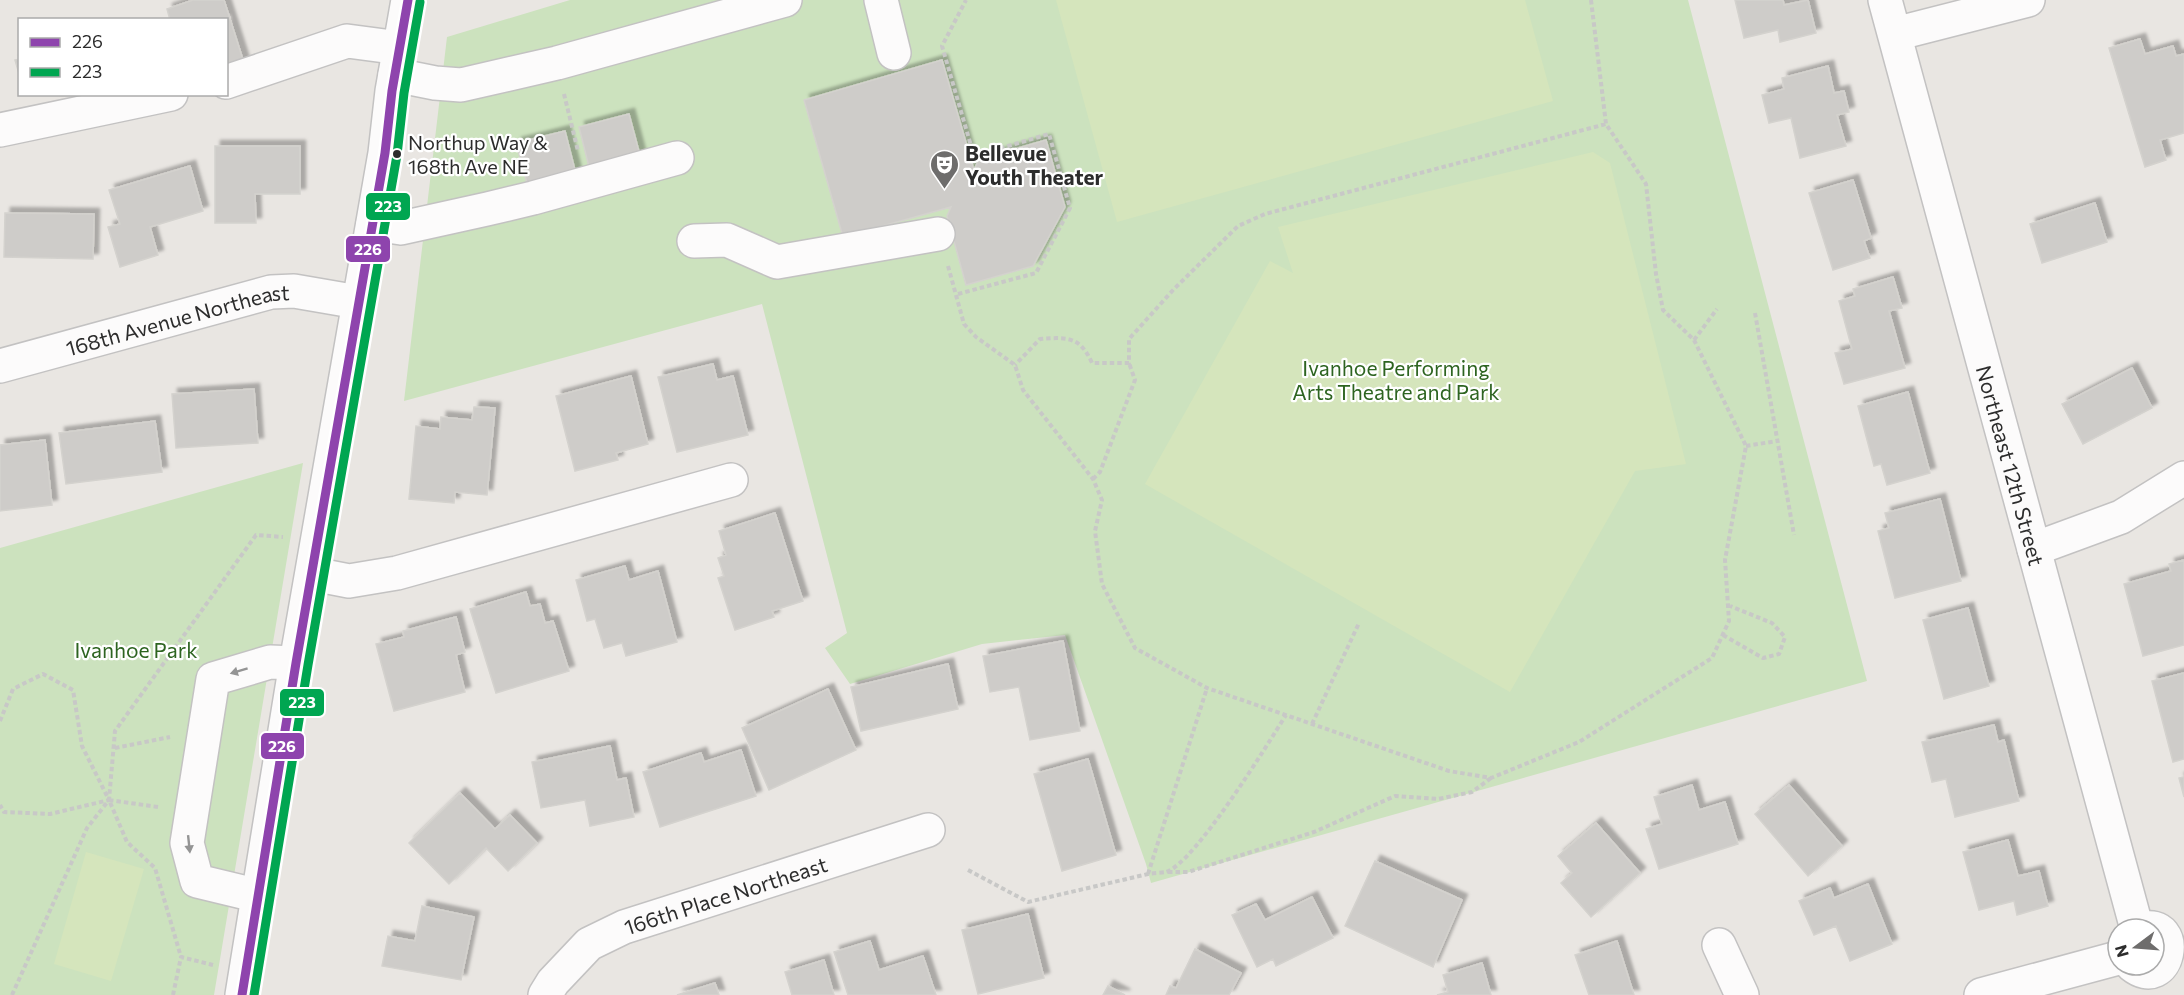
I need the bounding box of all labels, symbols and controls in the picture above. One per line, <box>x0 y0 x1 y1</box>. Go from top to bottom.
legend <box>18 18 228 96</box>
text: 226 <box>72 30 103 52</box>
text: 223 <box>72 60 102 82</box>
place label: Northup Way & 168th Ave NE <box>408 130 548 178</box>
place label: Bellevue Youth Theater <box>965 140 1104 189</box>
marker: Northup Way & 168th Ave NE <box>391 148 403 160</box>
theatre icon: Bellevue Youth Theater <box>928 148 960 190</box>
line badge: 223 <box>365 192 411 221</box>
text: 223 <box>374 196 402 215</box>
line badge: 226 <box>345 235 391 263</box>
text: 226 <box>354 239 382 258</box>
street label: 168th Avenue Northeast <box>63 279 290 360</box>
park label: Ivanhoe Performing Arts Theatre and Park <box>1292 355 1500 404</box>
street label: Northeast 12th Street <box>1972 362 2050 568</box>
park label: Ivanhoe Park <box>74 637 198 662</box>
one-way arrow <box>230 667 248 676</box>
line badge: 223 <box>279 688 325 717</box>
text: 223 <box>288 692 316 711</box>
line badge: 226 <box>260 732 305 760</box>
text: 226 <box>268 736 296 755</box>
one-way arrow <box>184 835 194 854</box>
street label: 166th Place Northeast <box>621 851 830 939</box>
north arrow <box>2106 917 2166 977</box>
text: N <box>2110 943 2132 960</box>

